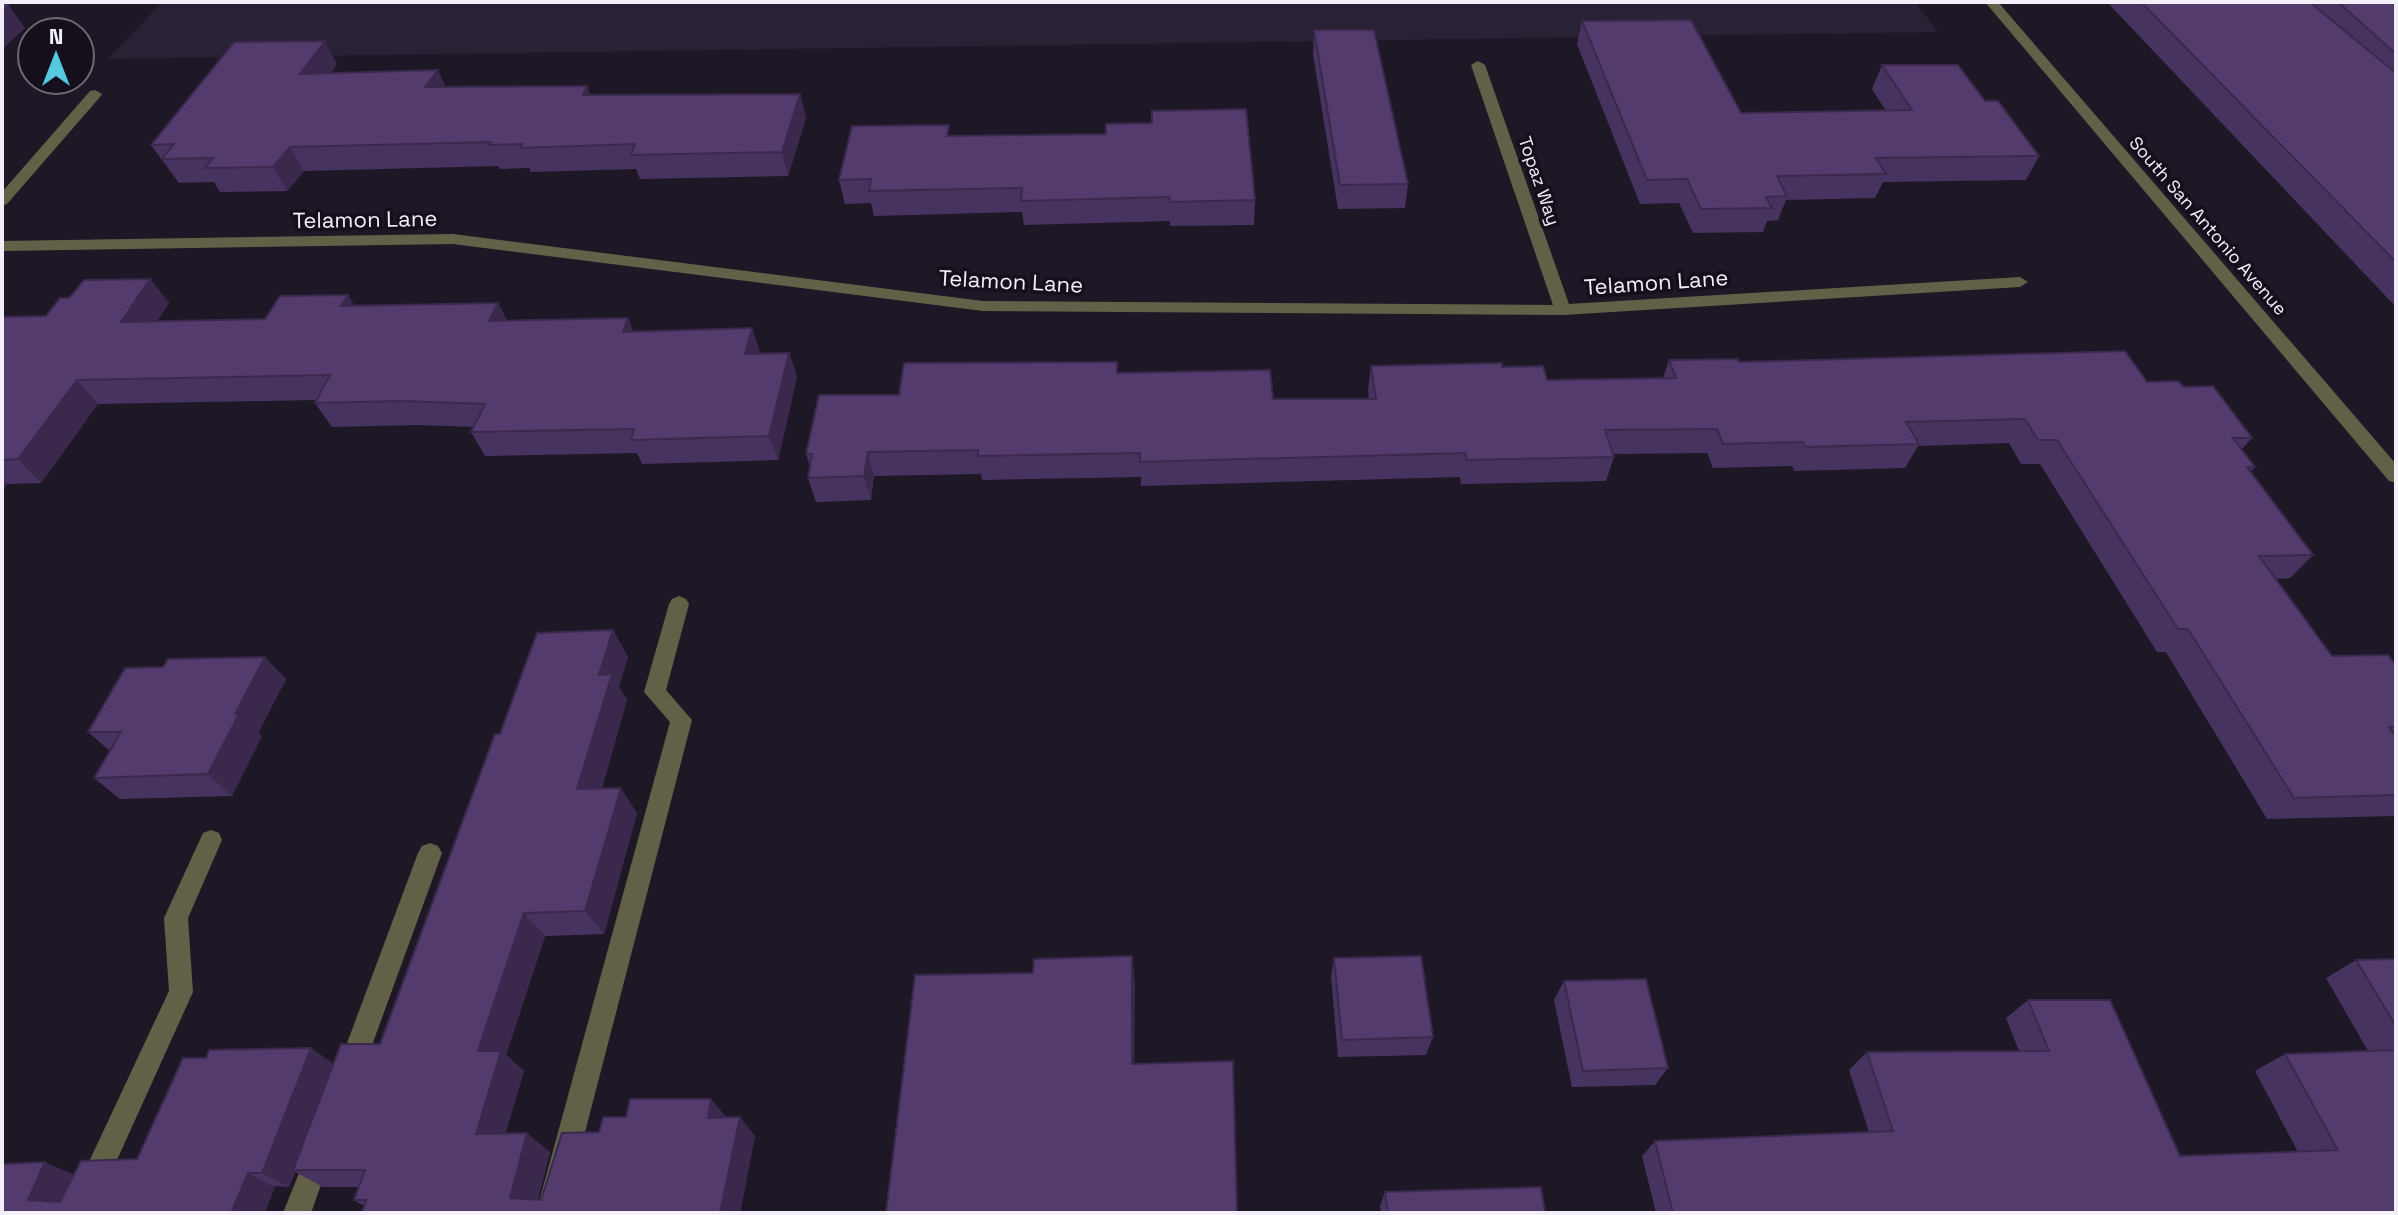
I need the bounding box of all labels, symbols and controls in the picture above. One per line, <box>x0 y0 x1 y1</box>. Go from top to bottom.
north arrow <box>16 16 96 96</box>
text: N <box>49 22 63 50</box>
street label: South San Antonio Avenue <box>2124 131 2292 320</box>
street label: Topaz Way <box>1514 133 1565 228</box>
street label: Telamon Lane <box>292 204 438 234</box>
street label: Telamon Lane <box>938 263 1084 299</box>
street label: Telamon Lane <box>1583 263 1729 301</box>

